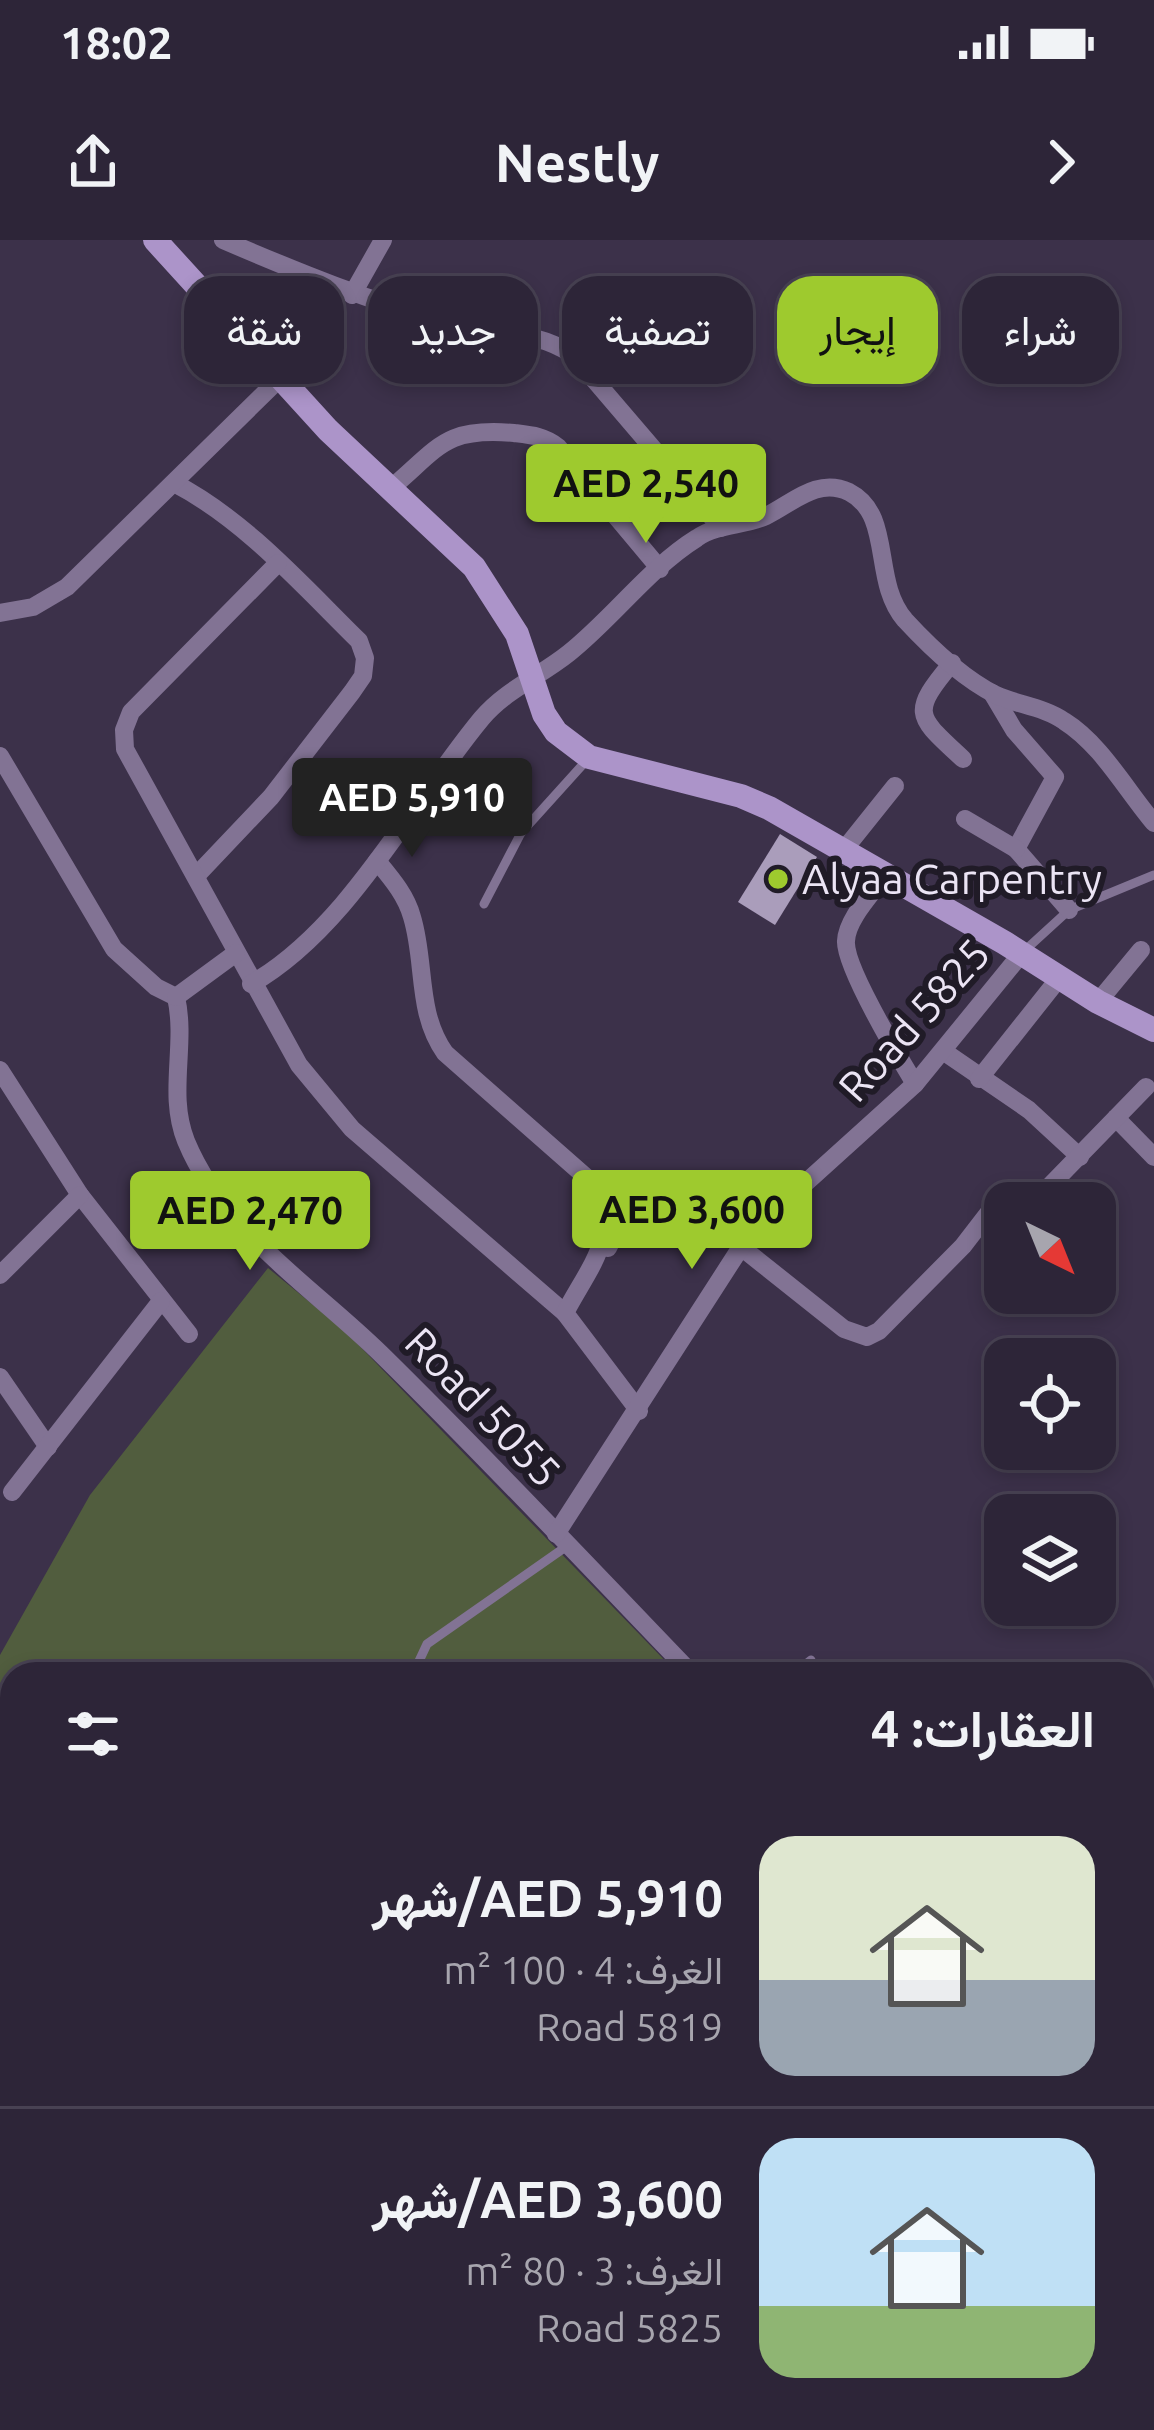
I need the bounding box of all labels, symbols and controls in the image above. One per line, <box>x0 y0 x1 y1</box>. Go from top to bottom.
text: 18:02 <box>60 17 173 68</box>
icon: share <box>60 129 126 195</box>
icon: forward <box>1028 129 1094 195</box>
text: Nestly <box>495 132 659 192</box>
chip: شقة <box>184 276 344 384</box>
chip: جديد <box>368 276 538 384</box>
chip: تصفية <box>562 276 753 384</box>
chip: إيجار <box>777 276 938 384</box>
chip: شراء <box>962 276 1119 384</box>
pin: AED 2,540 <box>509 444 783 546</box>
text: AED 2,540 <box>553 461 739 504</box>
pin: AED 5,910 <box>275 758 549 860</box>
text: AED 5,910 <box>319 775 505 818</box>
place label: Alyaa Carpentry <box>802 855 1102 902</box>
marker: Alyaa Carpentry <box>765 866 791 892</box>
street label: Road 5825 <box>829 929 998 1110</box>
pin: AED 3,600 <box>555 1170 829 1272</box>
pin: AED 2,470 <box>113 1171 387 1273</box>
north arrow <box>984 1182 1116 1314</box>
map controls <box>984 1182 1116 1626</box>
text: AED 3,600 <box>599 1187 785 1230</box>
text: AED 2,470 <box>157 1188 343 1231</box>
street label: Road 5055 <box>397 1318 570 1495</box>
button: locate <box>984 1338 1116 1470</box>
button: layers <box>984 1494 1116 1626</box>
text: العقارات: 4 <box>871 1699 1095 1757</box>
icon: filters <box>60 1701 126 1767</box>
text: AED 5,910/شهر <box>372 1869 723 1927</box>
icon: home <box>855 1884 999 2028</box>
text: الغرف: 4 · 100 m² <box>444 1948 723 1991</box>
text: Road 5819 <box>536 2005 723 2048</box>
text: AED 3,600/شهر <box>372 2170 723 2228</box>
icon: home <box>855 2186 999 2330</box>
text: الغرف: 3 · 80 m² <box>466 2249 723 2292</box>
text: Road 5825 <box>536 2306 723 2349</box>

